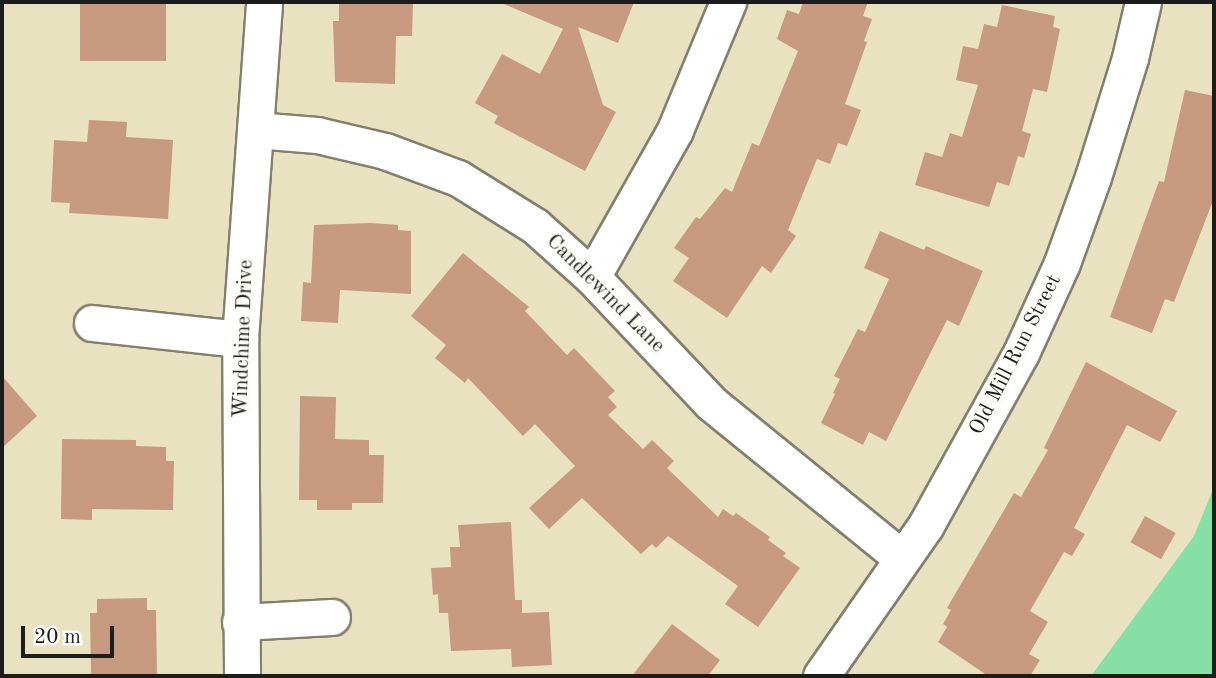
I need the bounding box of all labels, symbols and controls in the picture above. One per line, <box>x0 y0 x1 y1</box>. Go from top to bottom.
street label: Candlewind Lane <box>540 229 670 359</box>
street label: Windchime Drive <box>229 259 259 419</box>
street label: Old Mill Run Street <box>965 271 1067 439</box>
scale bar <box>24 612 117 656</box>
text: 20 m <box>34 627 81 648</box>

